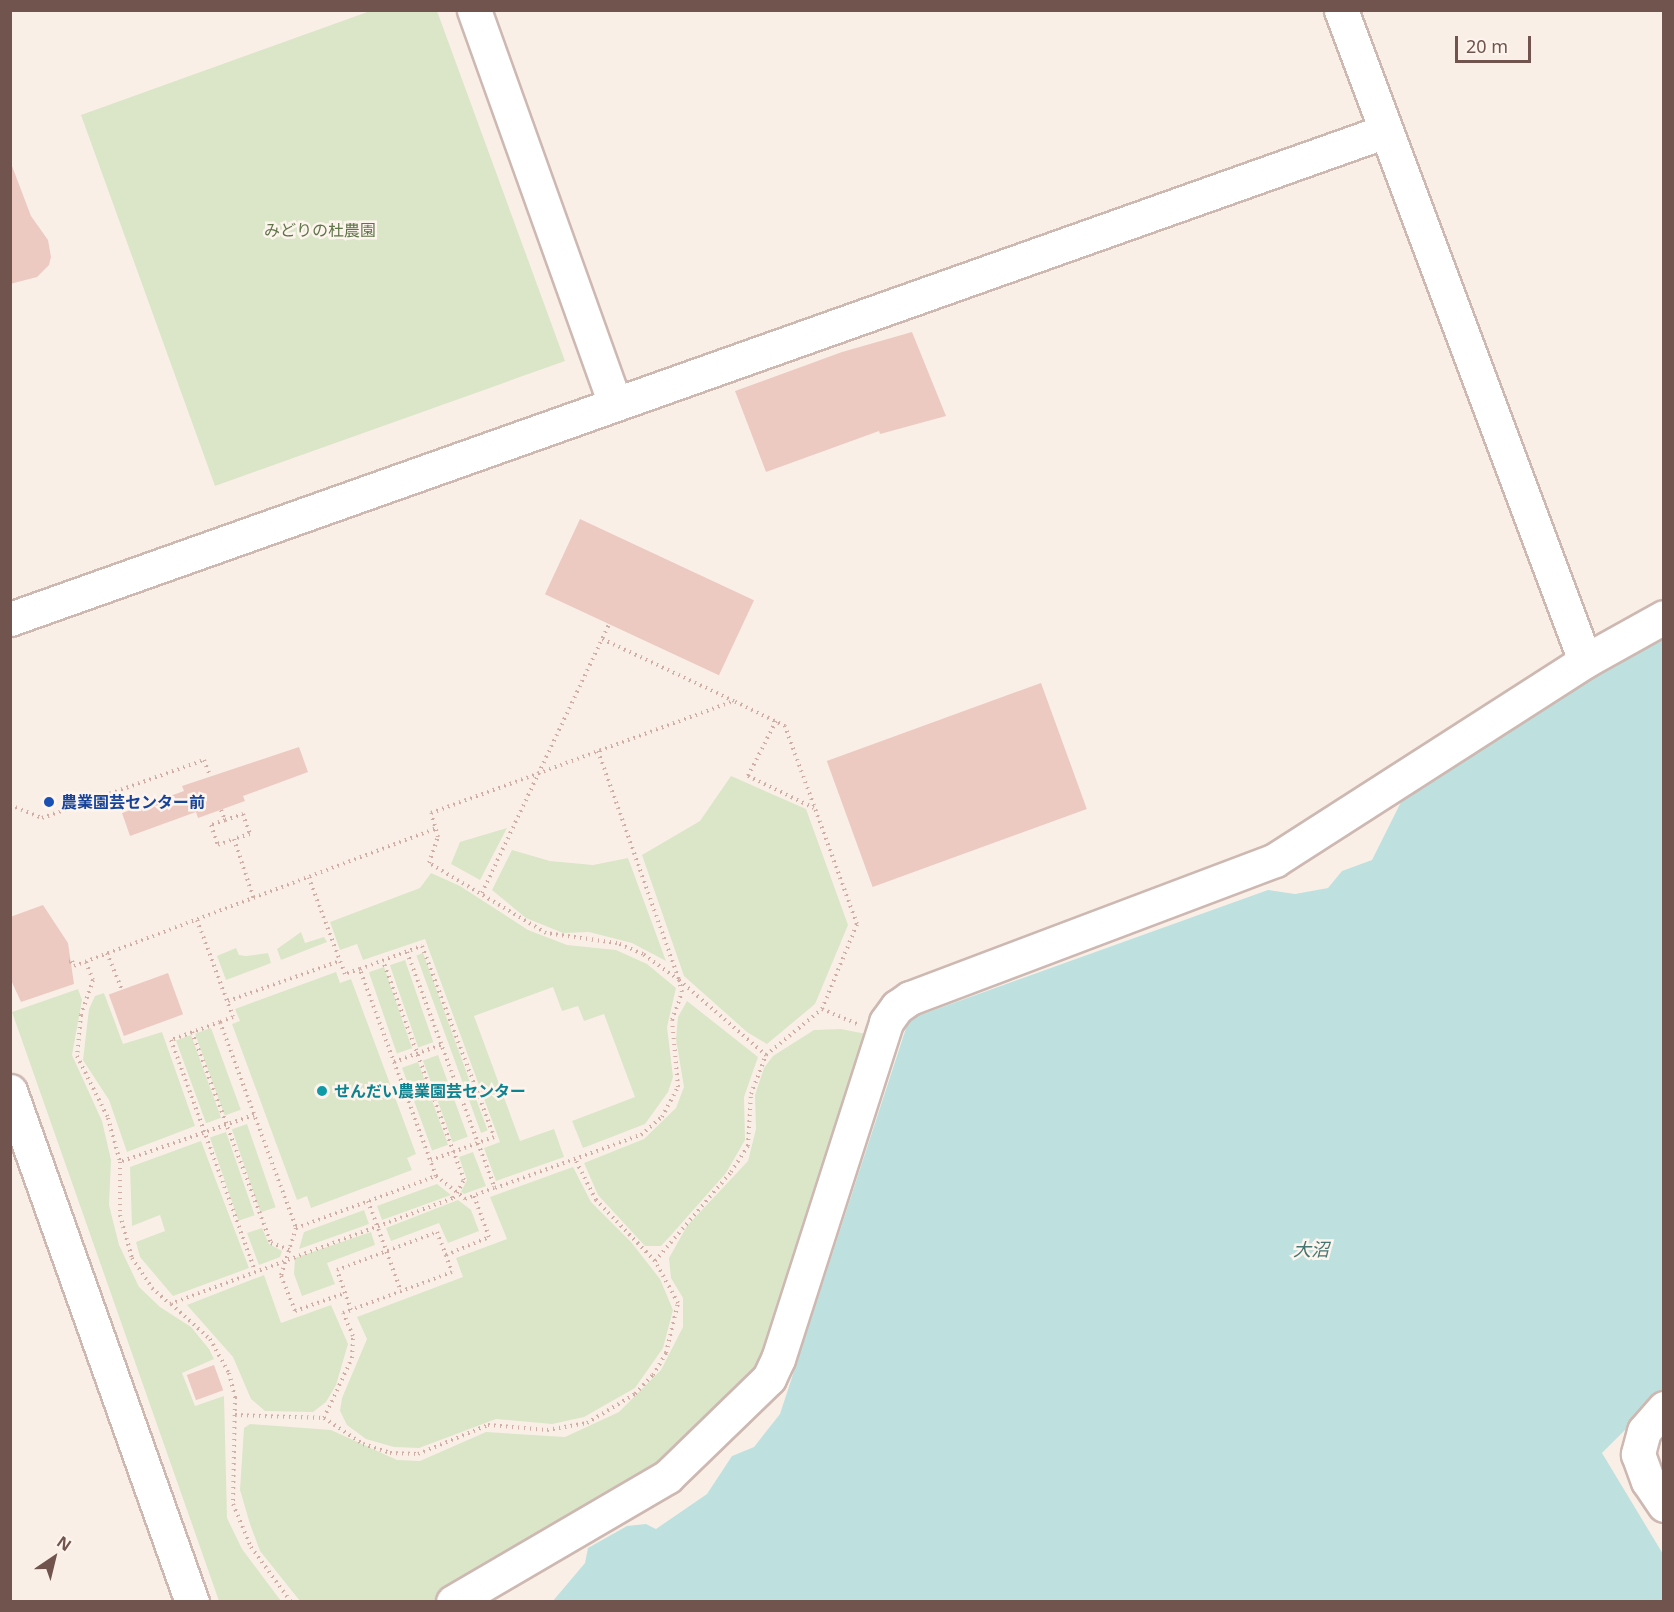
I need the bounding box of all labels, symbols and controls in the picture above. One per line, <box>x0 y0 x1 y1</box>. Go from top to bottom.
scale bar <box>1458 24 1534 62</box>
text: 20 m <box>1466 34 1508 58</box>
park label: みどりの杜農園 <box>264 220 376 240</box>
place label: 農業園芸センター前 <box>61 792 205 812</box>
marker: 農業園芸センター前 <box>42 795 56 809</box>
place label: せんだい農業園芸センター <box>334 1081 526 1101</box>
marker: せんだい農業園芸センター <box>315 1084 329 1098</box>
water label: 大沼 <box>1293 1238 1329 1260</box>
north arrow <box>24 1528 84 1588</box>
text: N <box>53 1531 76 1556</box>

